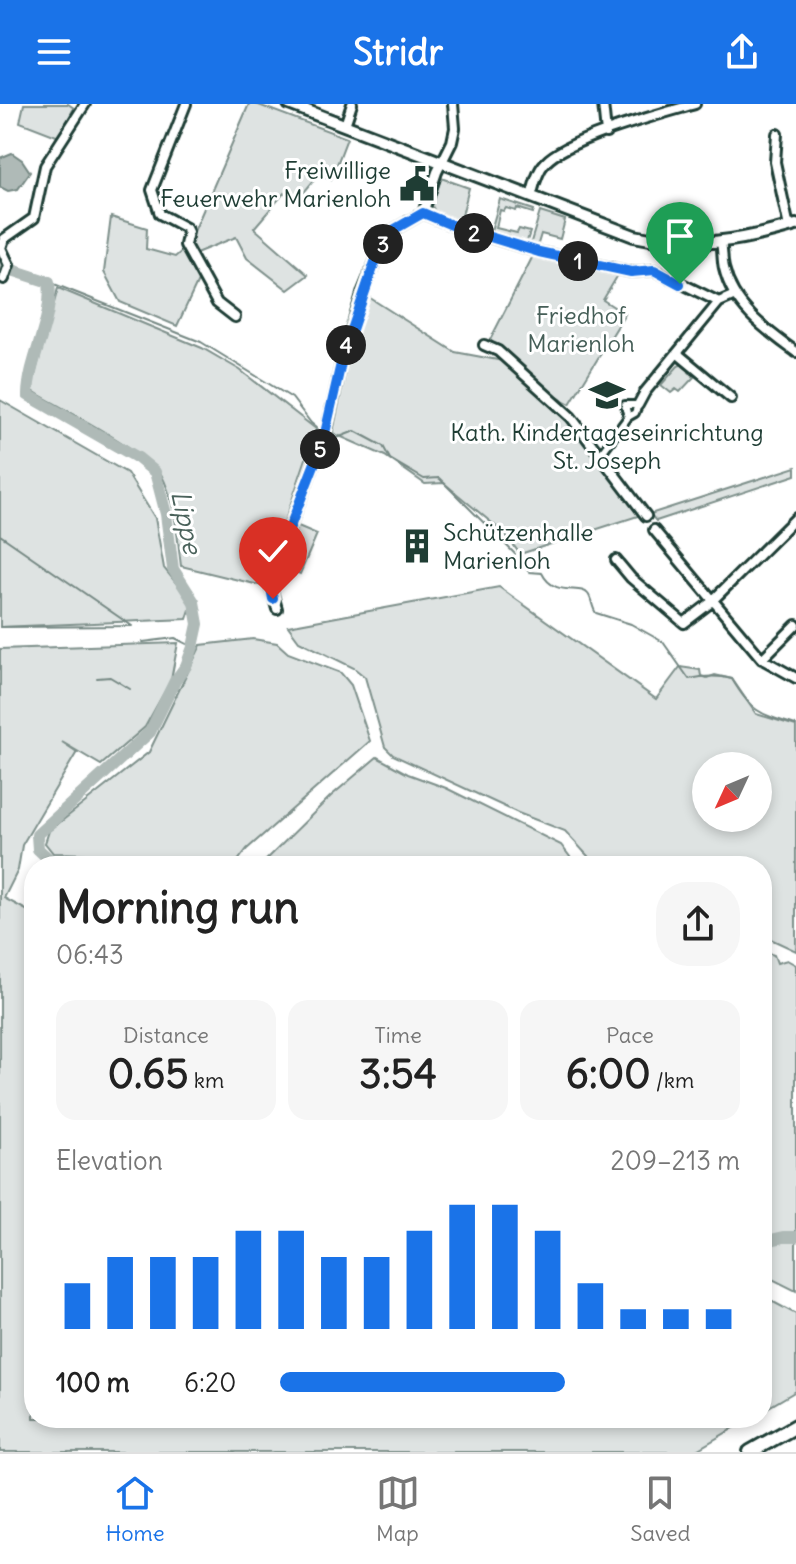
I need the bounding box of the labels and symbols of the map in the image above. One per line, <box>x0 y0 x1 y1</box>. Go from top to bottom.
place label: Freiwillige Feuerwehr Marienloh <box>160 155 391 213</box>
public building icon: Freiwillige Feuerwehr Marienloh <box>398 165 436 203</box>
pin <box>646 202 714 284</box>
pin: 2 <box>454 213 494 253</box>
pin: 3 <box>363 224 403 264</box>
pin: 1 <box>558 241 598 281</box>
park label: Friedhof Marienloh <box>527 300 635 358</box>
pin: 4 <box>326 325 366 365</box>
school or university icon: Kath. Kindertageseinrichtung St. Joseph <box>588 376 626 414</box>
place label: Kath. Kindertageseinrichtung St. Joseph <box>450 417 764 475</box>
pin: 5 <box>300 429 340 469</box>
water label: Lippe <box>164 487 210 558</box>
pin <box>239 517 307 599</box>
place label: Schützenhalle Marienloh <box>443 517 594 575</box>
building icon: Schützenhalle Marienloh <box>398 527 436 565</box>
north arrow <box>692 752 772 832</box>

